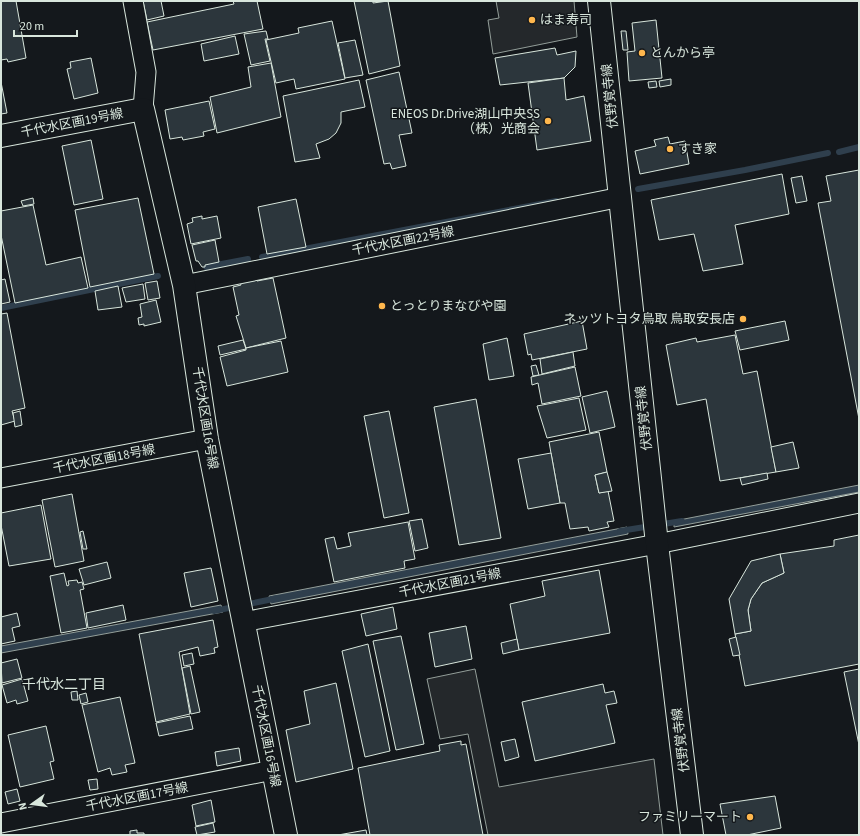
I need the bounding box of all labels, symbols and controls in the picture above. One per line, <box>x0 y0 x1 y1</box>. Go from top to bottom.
place label: はま寿司 <box>540 11 592 29</box>
scale bar <box>14 12 77 38</box>
marker: はま寿司 <box>527 15 537 25</box>
text: 20 m <box>20 18 44 35</box>
place label: とんから亭 <box>650 44 715 62</box>
marker: とんから亭 <box>637 48 647 58</box>
street label: 伏野覚寺線 <box>598 63 622 129</box>
street label: 千代水区画19号線 <box>19 104 125 142</box>
place label: ENEOS Dr.Drive湖山中央SS （株）光商会 <box>391 105 540 138</box>
marker: ENEOS Dr.Drive湖山中央SS （株）光商会 <box>543 116 553 126</box>
place label: すき家 <box>678 140 717 158</box>
marker: すき家 <box>665 144 675 154</box>
street label: 千代水区画22号線 <box>350 222 456 260</box>
place label: とっとりまなびや園 <box>390 297 507 315</box>
marker: とっとりまなびや園 <box>377 301 387 311</box>
place label: ネッツトヨタ鳥取 鳥取安長店 <box>563 310 735 328</box>
marker: ネッツトヨタ鳥取 鳥取安長店 <box>738 314 748 324</box>
street label: 千代水区画16号線 <box>188 365 222 471</box>
street label: 伏野覚寺線 <box>632 385 656 451</box>
street label: 千代水区画18号線 <box>51 440 157 478</box>
street label: 千代水区画21号線 <box>397 564 503 602</box>
district label: 千代水二丁目 <box>22 675 106 695</box>
street label: 千代水区画16号線 <box>247 683 285 789</box>
street label: 伏野覚寺線 <box>668 707 694 773</box>
street label: 千代水区画17号線 <box>84 778 190 816</box>
north arrow <box>12 784 52 824</box>
text: N <box>15 801 31 812</box>
place label: ファミリーマート <box>638 808 742 826</box>
marker: ファミリーマート <box>745 812 755 822</box>

